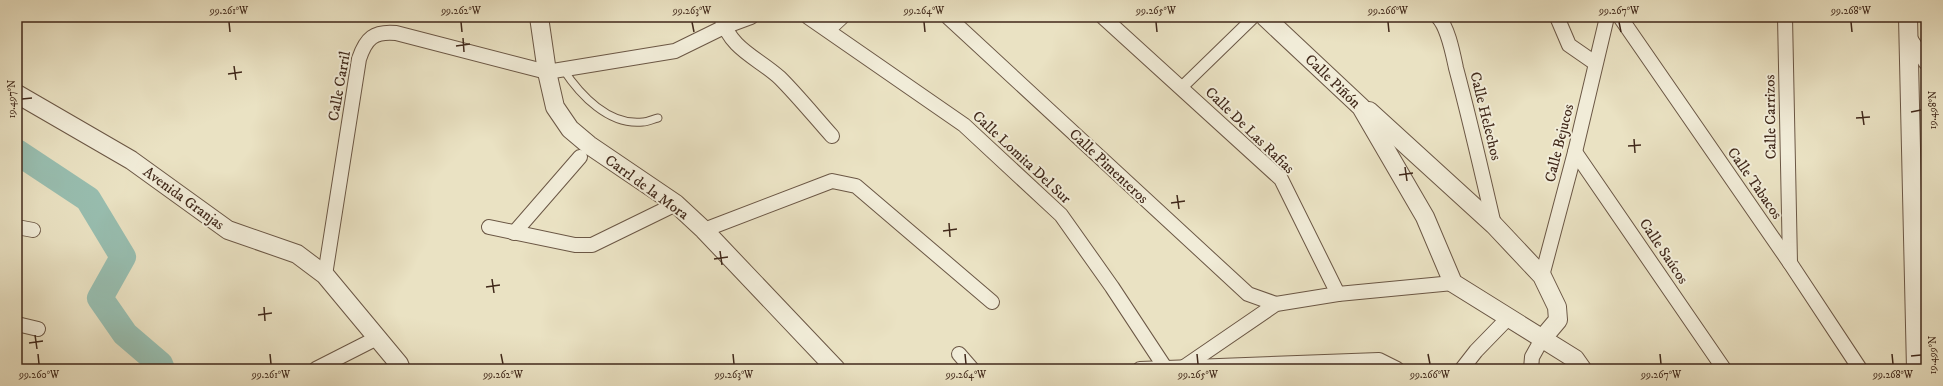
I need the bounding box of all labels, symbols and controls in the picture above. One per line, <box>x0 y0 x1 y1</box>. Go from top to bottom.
text: 99.261°W <box>209 5 249 17</box>
text: 99.262°W <box>440 5 482 17</box>
text: 99.263°W <box>672 5 712 17</box>
text: 99.264°W <box>903 5 945 17</box>
text: 99.265°W <box>1135 5 1177 17</box>
text: 99.266°W <box>1367 5 1409 17</box>
text: 99.267°W <box>1598 5 1640 17</box>
text: 99.268°W <box>1830 5 1872 17</box>
street label: Calle Carril <box>324 49 355 123</box>
street label: Calle Piñón <box>1301 50 1365 113</box>
street label: Calle Helechos <box>1465 70 1506 162</box>
street label: Calle Carrizos <box>1760 74 1781 160</box>
text: 19.497°N <box>6 80 18 118</box>
street label: Calle De Las Rafias <box>1201 83 1298 178</box>
text: 19.498°N <box>1927 91 1939 129</box>
street label: Calle Bejucos <box>1541 102 1578 184</box>
street label: Calle Lomita Del Sur <box>968 107 1075 208</box>
street label: Calle Pimenteros <box>1065 125 1152 208</box>
street label: Calle Tabacos <box>1723 144 1786 223</box>
street label: Carrl de la Mora <box>601 151 693 225</box>
street label: Avenida Granjas <box>139 162 228 234</box>
street label: Calle Saúcos <box>1635 215 1692 288</box>
text: 19.499°N <box>1927 336 1939 374</box>
text: 99.260°W <box>18 369 60 381</box>
text: 99.261°W <box>251 369 291 381</box>
text: 99.262°W <box>482 369 524 381</box>
text: 99.263°W <box>714 369 754 381</box>
text: 99.264°W <box>945 369 987 381</box>
text: 99.265°W <box>1177 369 1219 381</box>
text: 99.266°W <box>1409 369 1451 381</box>
text: 99.267°W <box>1640 369 1682 381</box>
text: 99.268°W <box>1872 369 1914 381</box>

